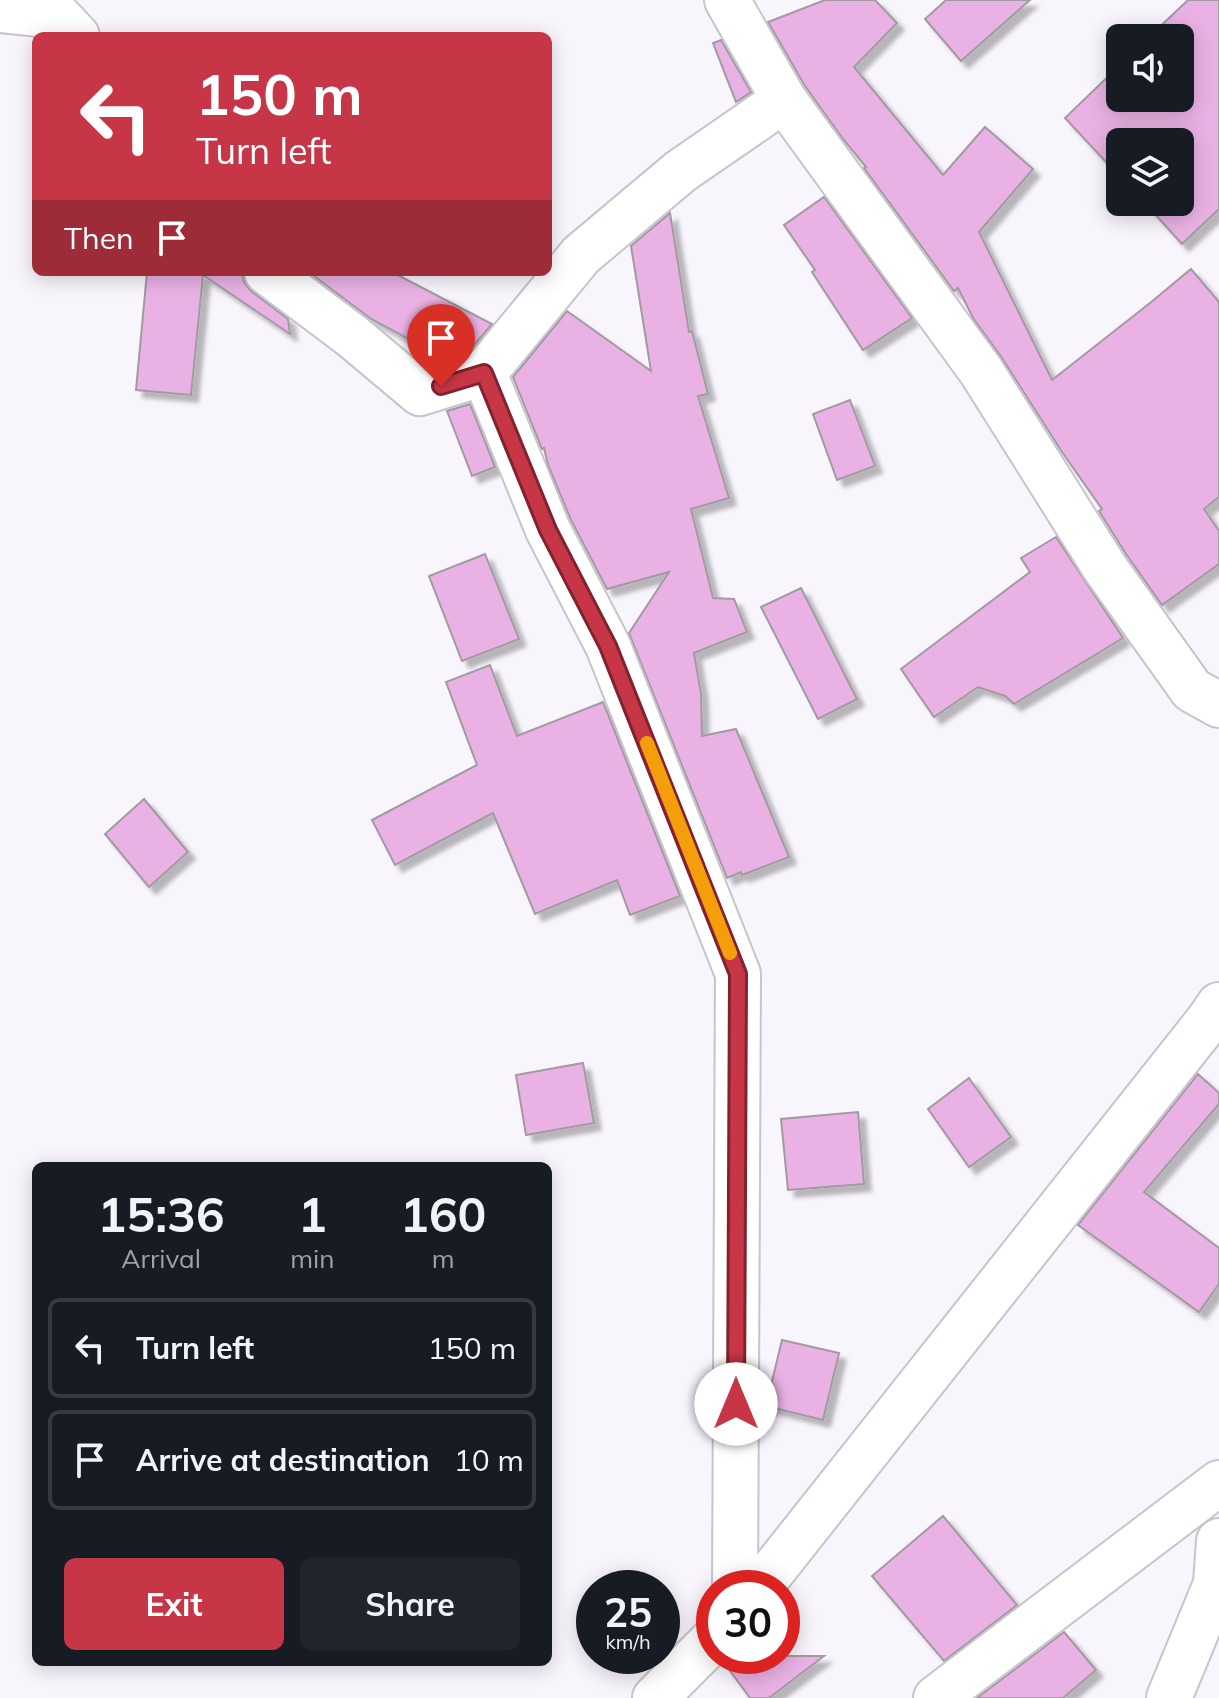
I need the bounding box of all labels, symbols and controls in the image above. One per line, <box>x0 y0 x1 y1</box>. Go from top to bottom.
map controls <box>1106 24 1194 216</box>
button: sound <box>1106 24 1194 112</box>
text: 150 m <box>196 59 363 129</box>
icon: left <box>64 64 168 168</box>
text: Turn left <box>196 128 332 173</box>
button: layers <box>1106 128 1194 216</box>
icon: arrive <box>150 216 194 260</box>
text: Then <box>64 219 134 257</box>
pin <box>407 304 475 386</box>
icon: arrive <box>419 316 463 360</box>
text: 15:36 <box>98 1184 225 1244</box>
text: 1 <box>298 1184 327 1244</box>
text: 160 <box>400 1184 486 1244</box>
text: Arrival <box>121 1242 201 1275</box>
text: min <box>290 1242 334 1275</box>
text: m <box>432 1242 455 1275</box>
icon: left <box>68 1326 112 1370</box>
text: Turn left <box>136 1329 254 1367</box>
text: 150 m <box>428 1329 516 1367</box>
position arrow <box>694 1362 778 1446</box>
icon: arrive <box>68 1438 112 1482</box>
text: Arrive at destination <box>136 1441 430 1479</box>
text: 10 m <box>454 1441 524 1479</box>
button: Exit <box>64 1558 284 1650</box>
button: Share <box>300 1558 520 1650</box>
speed limit sign: 30 <box>696 1570 800 1674</box>
text: 25 <box>604 1587 652 1637</box>
text: km/h <box>605 1629 651 1654</box>

